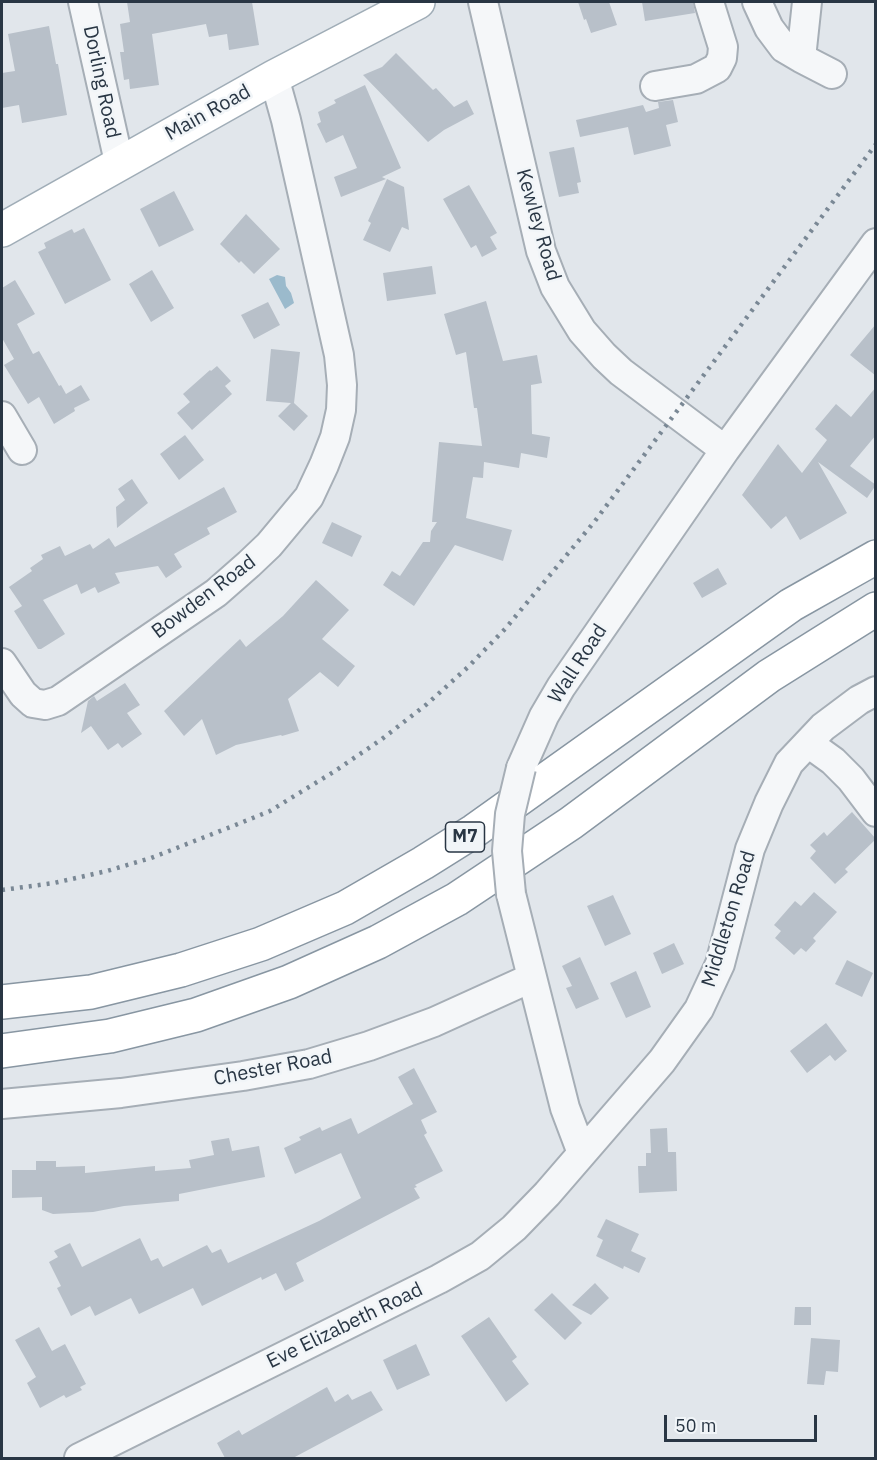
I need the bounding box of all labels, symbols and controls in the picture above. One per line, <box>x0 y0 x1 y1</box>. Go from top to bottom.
street label: Dorling Road <box>77 23 125 141</box>
street label: Main Road <box>161 80 255 146</box>
street label: Kewley Road <box>511 166 565 284</box>
street label: Bowden Road <box>147 550 261 644</box>
street label: Wall Road <box>543 620 613 708</box>
road number: M7 <box>446 822 484 852</box>
street label: Middleton Road <box>697 848 761 990</box>
street label: Chester Road <box>212 1045 334 1091</box>
street label: Eve Elizabeth Road <box>263 1278 427 1374</box>
scale bar <box>667 1403 820 1441</box>
text: 50 m <box>675 1414 717 1437</box>

